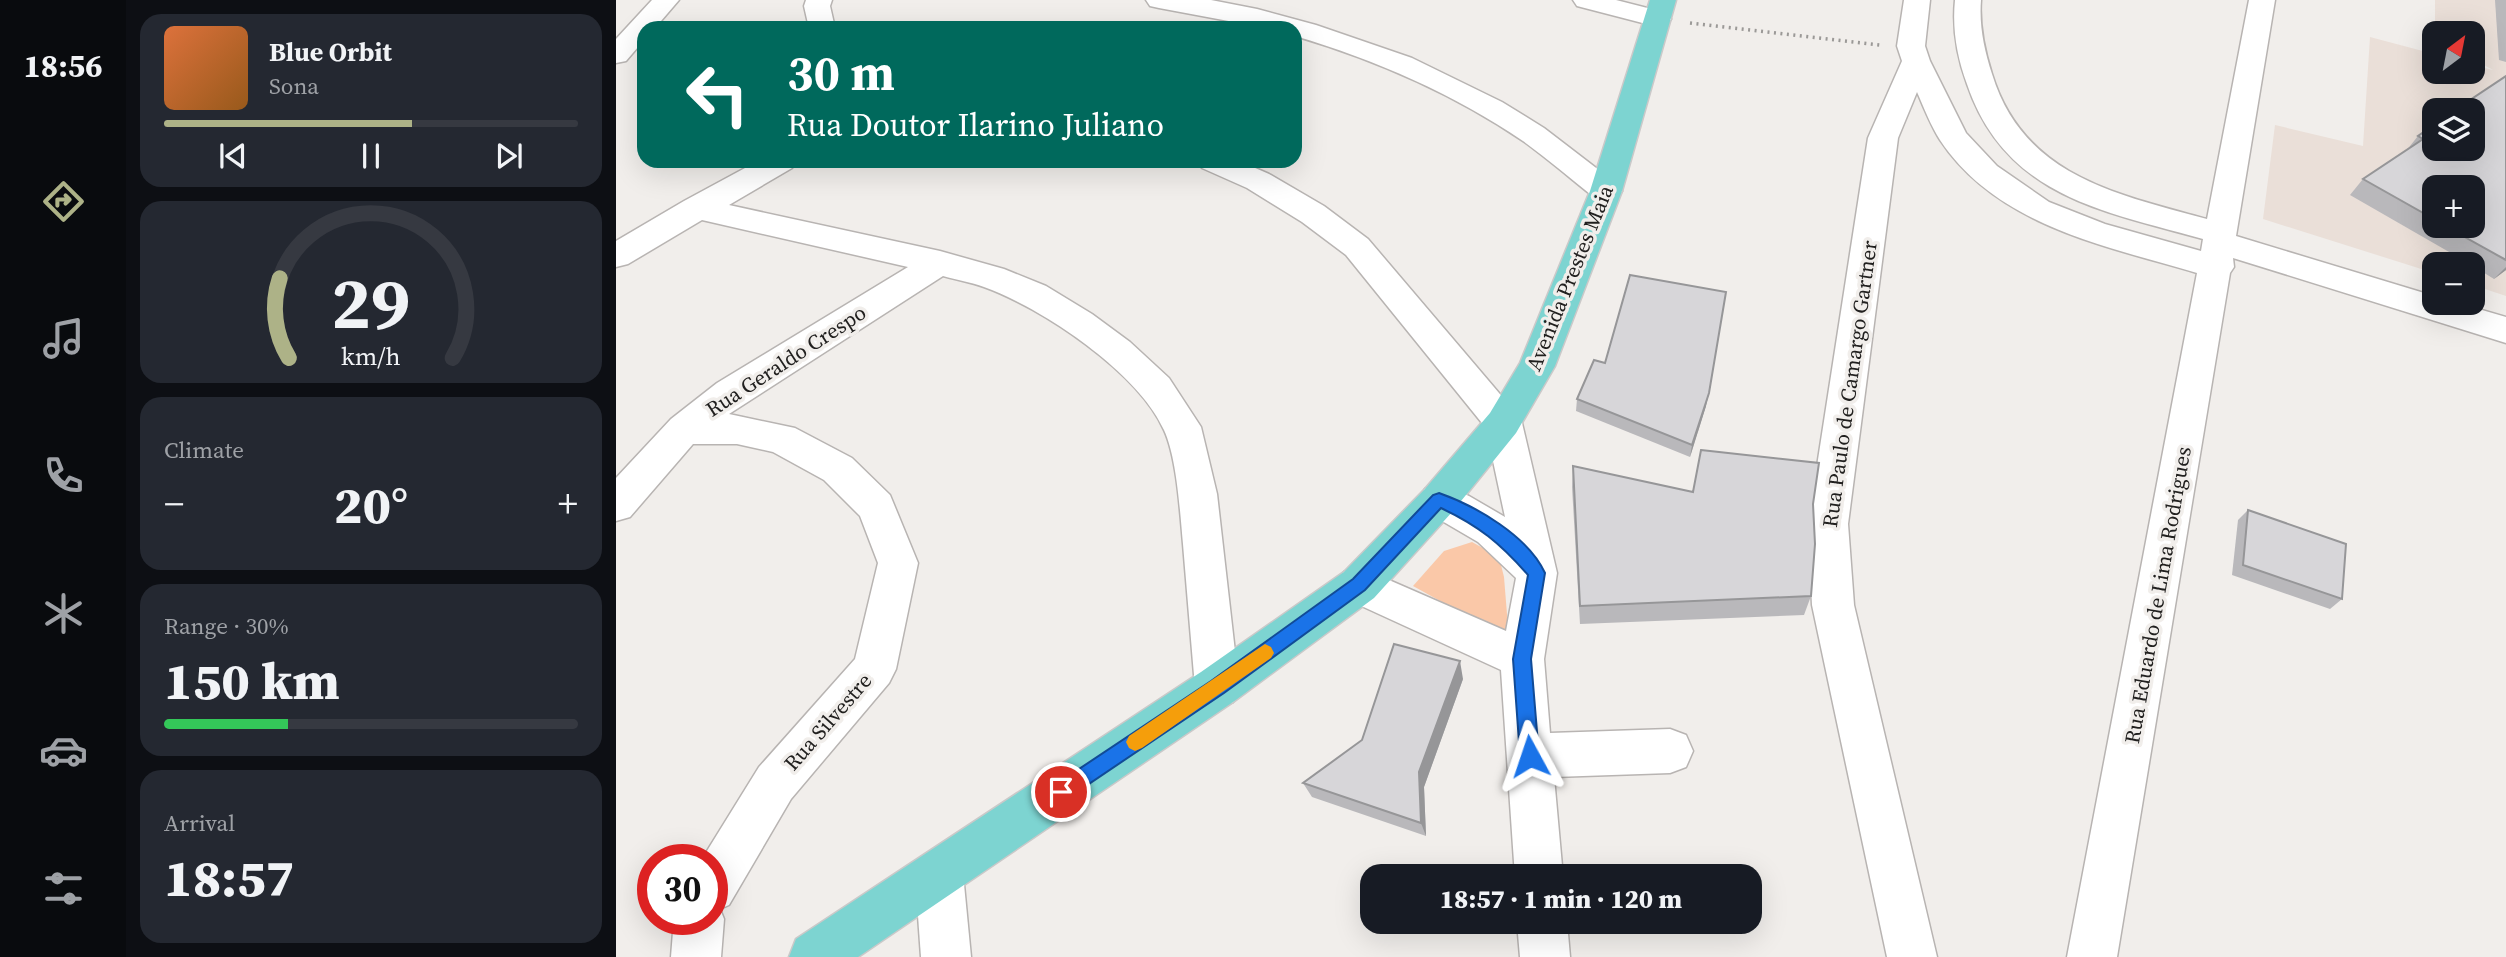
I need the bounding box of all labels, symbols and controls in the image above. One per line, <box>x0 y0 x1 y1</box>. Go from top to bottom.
north arrow <box>2422 21 2485 84</box>
map controls <box>2422 21 2485 315</box>
text: Blue Orbit <box>269 34 392 70</box>
text: 30 m <box>787 39 895 106</box>
text: 18:56 <box>24 44 102 88</box>
icon: left <box>672 49 763 140</box>
text: Sona <box>269 70 319 102</box>
button: layers <box>2422 98 2485 161</box>
text: Rua Doutor Ilarino Juliano <box>787 103 1164 147</box>
icon: previous <box>214 137 252 175</box>
icon: pause <box>352 137 390 175</box>
icon: next <box>490 137 528 175</box>
button: + <box>2422 175 2485 238</box>
icon: directions <box>39 177 88 226</box>
street label: Avenida Prestes Maia <box>1519 180 1620 375</box>
street label: Rua Paulo de Camargo Gartner <box>1815 239 1884 529</box>
button: − <box>2422 252 2485 315</box>
text: 29 <box>332 253 410 352</box>
street label: Rua Geraldo Crespo <box>700 298 871 423</box>
icon: music <box>39 314 88 363</box>
text: km/h <box>341 339 401 373</box>
text: Climate <box>164 434 244 466</box>
street label: Rua Eduardo de Lima Rodrigues <box>2117 444 2198 746</box>
icon: phone <box>39 451 88 500</box>
text: 20° <box>334 469 408 540</box>
text: − <box>164 478 184 530</box>
text: + <box>558 478 578 530</box>
icon: climate <box>39 589 88 638</box>
text: Range · 30% <box>164 610 289 642</box>
text: 150 km <box>164 645 340 716</box>
street label: Rua Silvestre <box>777 667 878 777</box>
position arrow <box>1493 719 1567 793</box>
icon: car <box>39 726 88 775</box>
pin <box>1031 762 1091 822</box>
icon: arrive <box>1042 773 1080 811</box>
text: Arrival <box>164 807 235 839</box>
text: 18:57 <box>164 842 294 913</box>
speed limit sign: 30 <box>637 844 728 935</box>
icon: filters <box>39 864 88 913</box>
text: 18:57 · 1 min · 120 m <box>1440 881 1682 917</box>

